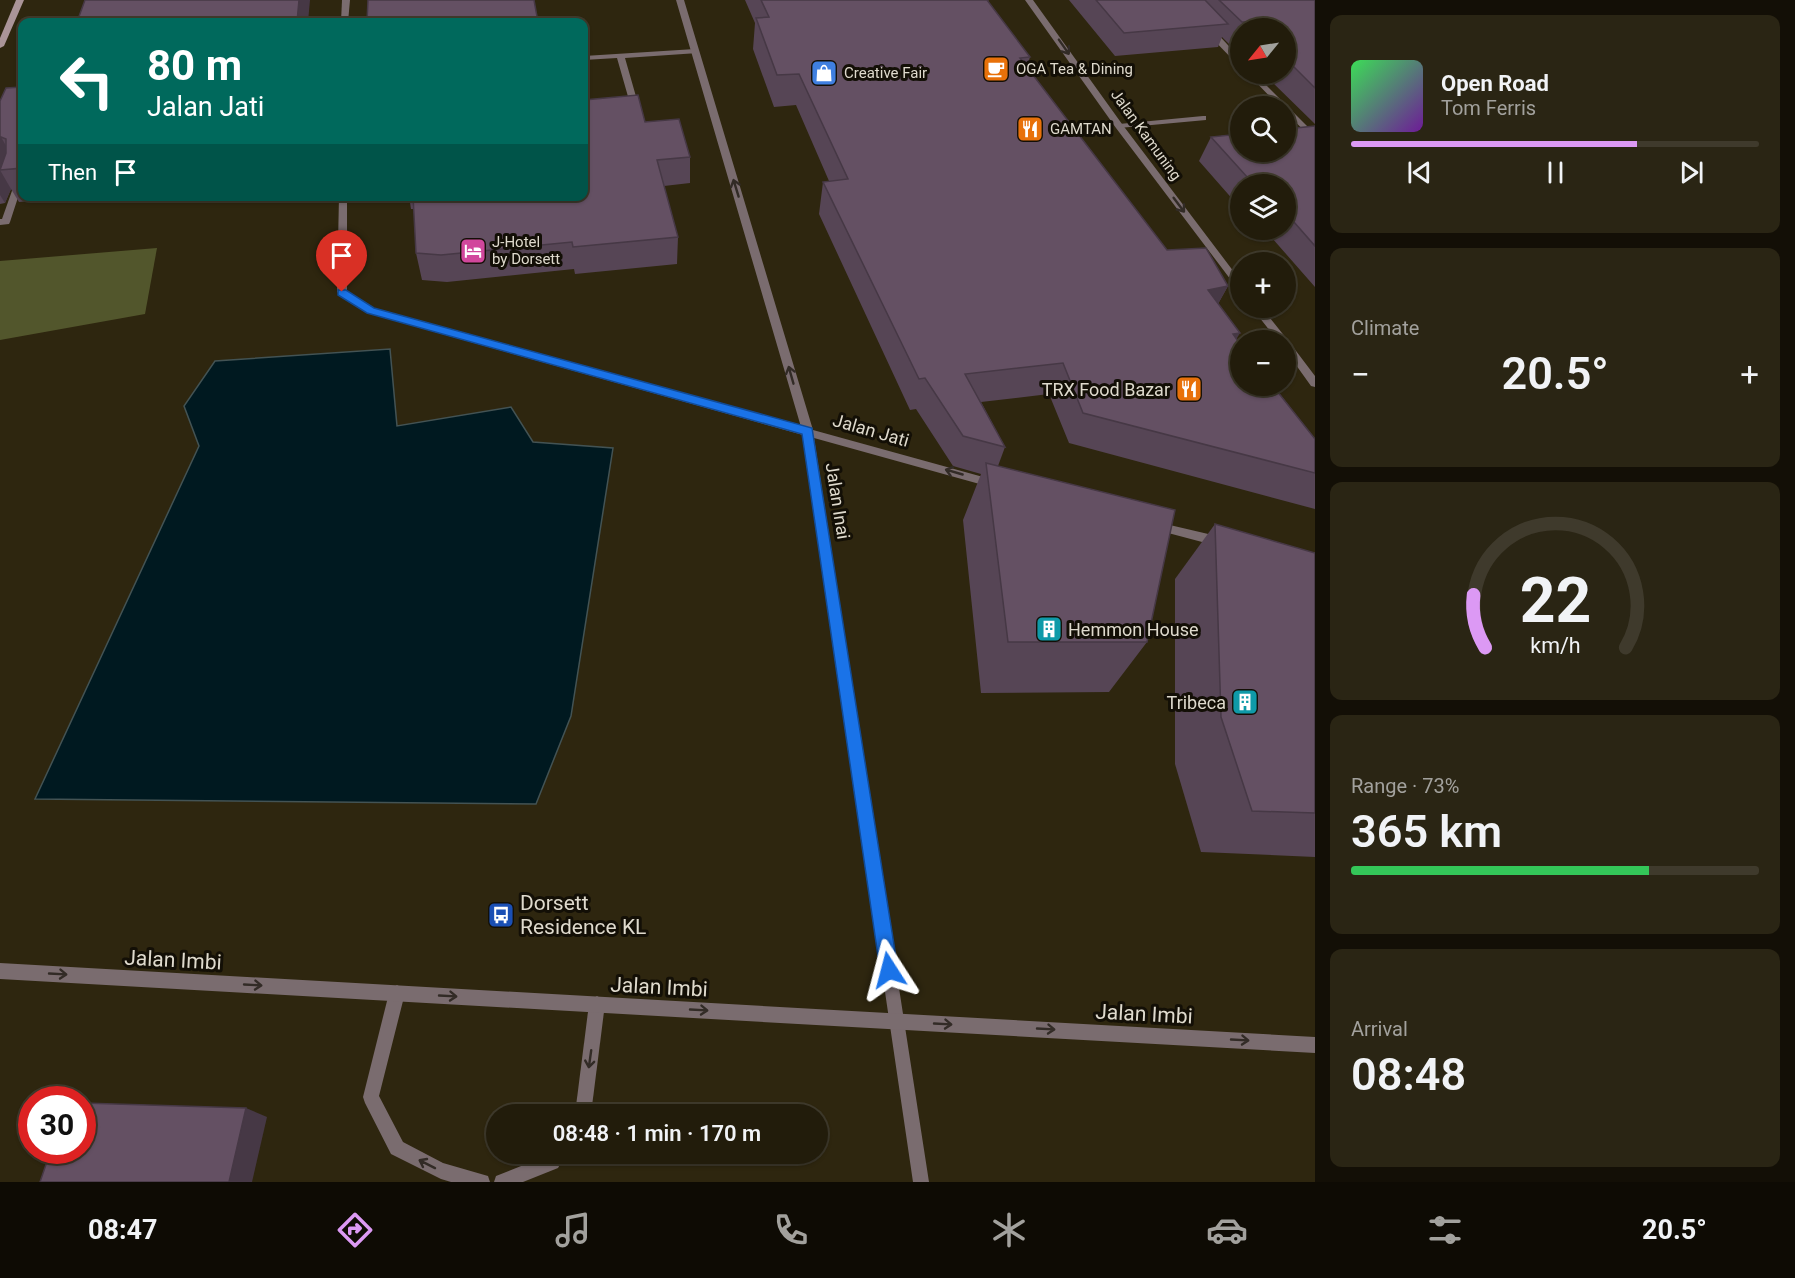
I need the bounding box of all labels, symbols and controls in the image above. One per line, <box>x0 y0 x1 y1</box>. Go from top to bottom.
north arrow <box>1230 18 1296 84</box>
map controls <box>1230 18 1296 396</box>
one-way arrow <box>1058 38 1070 54</box>
text: 80 m <box>147 41 242 90</box>
icon: left <box>48 42 126 120</box>
cafe icon: OGA Tea & Dining <box>981 54 1011 84</box>
shop icon: Creative Fair <box>809 58 839 88</box>
place label: OGA Tea & Dining <box>1016 60 1133 78</box>
place label: Creative Fair <box>844 64 927 82</box>
text: Open Road <box>1441 71 1549 96</box>
street label: Jalan Kamuning <box>1107 86 1185 184</box>
text: Jalan Jati <box>147 91 264 123</box>
button: search <box>1230 96 1296 162</box>
text: Tom Ferris <box>1441 96 1536 120</box>
restaurant icon: GAMTAN <box>1015 114 1045 144</box>
place label: GAMTAN <box>1050 120 1112 138</box>
icon: arrive <box>109 156 142 189</box>
icon: previous <box>1403 156 1436 189</box>
icon: pause <box>1539 156 1572 189</box>
icon: next <box>1675 156 1708 189</box>
text: Then <box>48 160 97 185</box>
button: layers <box>1230 174 1296 240</box>
one-way arrow <box>730 179 741 198</box>
one-way arrow <box>1172 196 1185 212</box>
pin <box>316 230 367 292</box>
place label: J-Hotel by Dorsett <box>492 233 560 268</box>
hotel icon: J-Hotel by Dorsett <box>458 236 488 266</box>
icon: arrive <box>325 239 358 272</box>
button: + <box>1230 252 1296 318</box>
text: Climate <box>1351 316 1419 340</box>
button: − <box>1230 330 1296 396</box>
text: 20.5° <box>1501 347 1609 400</box>
text: − <box>1351 355 1370 394</box>
text: + <box>1740 355 1759 394</box>
one-way arrow <box>785 366 796 385</box>
restaurant icon: TRX Food Bazar <box>1174 374 1204 404</box>
place label: TRX Food Bazar <box>1042 379 1170 400</box>
street label: Jalan Jati <box>830 409 912 451</box>
street label: Jalan Inai <box>822 461 854 541</box>
one-way arrow <box>945 466 964 478</box>
text: 22 <box>1519 564 1591 637</box>
building icon: Hemmon House <box>1034 614 1064 644</box>
place label: Hemmon House <box>1068 619 1199 640</box>
text: km/h <box>1530 633 1580 658</box>
building icon: Tribeca <box>1230 687 1260 717</box>
place label: Tribeca <box>1167 692 1226 713</box>
text: Range · 73% <box>1351 774 1459 798</box>
text: 365 km <box>1351 805 1502 858</box>
place label: Dorsett Residence KL <box>520 891 646 939</box>
bus stop icon: Dorsett Residence KL <box>486 900 516 930</box>
position arrow <box>857 938 921 1002</box>
street label: Jalan Imbi <box>124 945 222 975</box>
one-way arrow <box>48 969 68 980</box>
street label: Jalan Imbi <box>610 972 708 1002</box>
one-way arrow <box>243 980 263 991</box>
one-way arrow <box>437 991 457 1002</box>
street label: Jalan Imbi <box>1095 999 1193 1029</box>
one-way arrow <box>689 1005 708 1016</box>
text: Arrival <box>1351 1017 1408 1041</box>
one-way arrow <box>932 1018 952 1029</box>
one-way arrow <box>1035 1024 1055 1035</box>
one-way arrow <box>1230 1035 1250 1046</box>
text: 08:48 <box>1351 1048 1466 1101</box>
one-way arrow <box>584 1049 595 1069</box>
speed limit sign: 30 <box>18 1086 96 1164</box>
text: 08:48 · 1 min · 170 m <box>553 1121 761 1146</box>
one-way arrow <box>419 1158 436 1170</box>
icon: directions <box>334 1209 376 1251</box>
icon: music <box>552 1209 594 1251</box>
icon: phone <box>770 1209 812 1251</box>
icon: climate <box>988 1209 1030 1251</box>
icon: car <box>1206 1209 1248 1251</box>
icon: filters <box>1424 1209 1466 1251</box>
text: 08:47 <box>88 1214 158 1246</box>
text: 20.5° <box>1642 1214 1707 1246</box>

